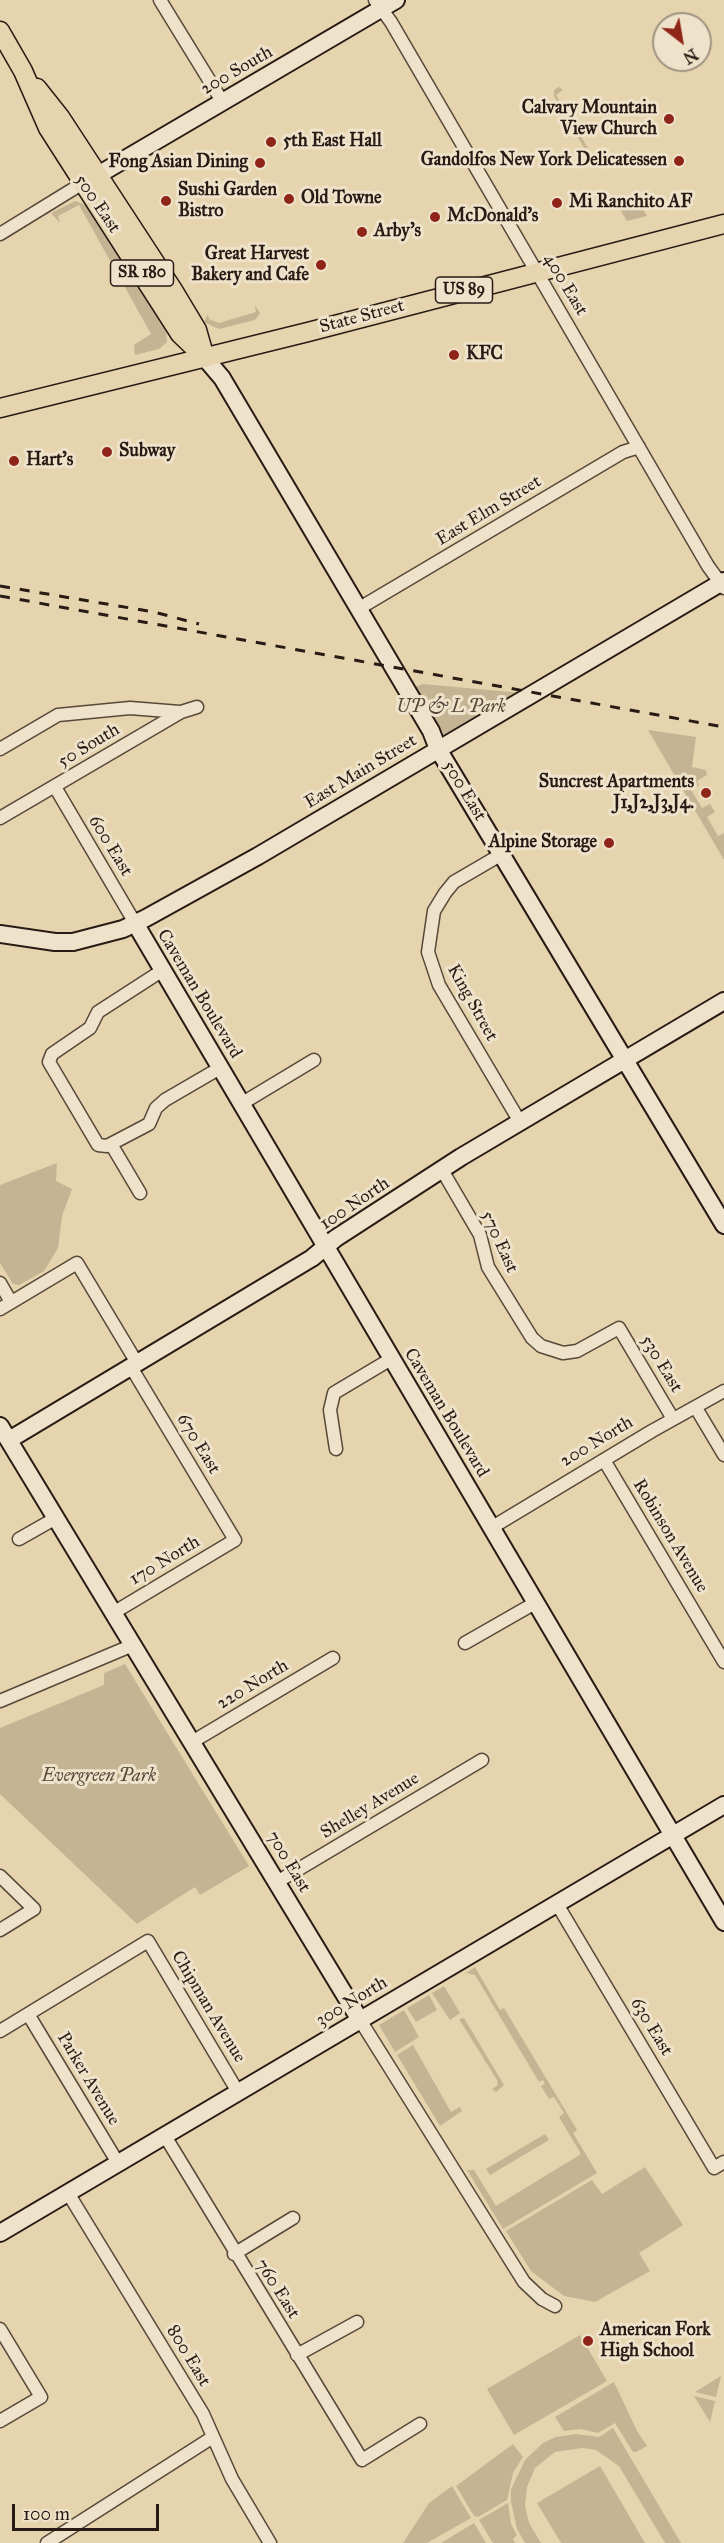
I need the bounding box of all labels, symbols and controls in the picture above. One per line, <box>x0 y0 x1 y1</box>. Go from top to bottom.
north arrow <box>652 12 712 72</box>
street label: 200 South <box>197 42 277 100</box>
text: N <box>680 44 701 68</box>
place label: Calvary Mountain View Church <box>522 98 657 140</box>
marker: Calvary Mountain View Church <box>662 112 676 126</box>
place label: 5th East Hall <box>283 131 382 153</box>
marker: 5th East Hall <box>264 135 278 149</box>
place label: Gandolfos New York Delicatessen <box>421 150 667 172</box>
place label: Fong Asian Dining <box>109 152 248 174</box>
marker: Gandolfos New York Delicatessen <box>672 154 686 168</box>
marker: Fong Asian Dining <box>253 156 267 170</box>
street label: 500 East <box>69 170 125 238</box>
place label: Sushi Garden Bistro <box>178 180 277 222</box>
place label: Old Towne <box>301 188 381 210</box>
marker: Old Towne <box>282 192 296 206</box>
place label: Mi Ranchito AF <box>569 192 692 214</box>
marker: Sushi Garden Bistro <box>159 194 173 208</box>
marker: Mi Ranchito AF <box>550 196 564 210</box>
place label: McDonald's <box>447 206 538 228</box>
marker: McDonald's <box>428 210 442 224</box>
place label: Arby's <box>374 221 421 243</box>
marker: Arby's <box>355 225 369 239</box>
place label: Great Harvest Bakery and Cafe <box>191 244 309 286</box>
street label: 400 East <box>538 250 592 320</box>
marker: Great Harvest Bakery and Cafe <box>314 258 328 272</box>
road number: SR 180 <box>110 260 174 286</box>
road number: US 89 <box>436 277 492 303</box>
street label: State Street <box>317 295 407 339</box>
place label: KFC <box>466 344 503 366</box>
marker: KFC <box>447 348 461 362</box>
place label: Subway <box>119 441 175 463</box>
marker: Subway <box>100 445 114 459</box>
place label: Hart's <box>26 450 73 472</box>
marker: Hart's <box>7 454 21 468</box>
street label: East Elm Street <box>433 471 545 551</box>
park label: UP & L Park <box>396 697 506 719</box>
street label: 50 South <box>54 719 124 773</box>
street label: East Main Street <box>301 730 421 814</box>
street label: 500 East <box>438 757 490 825</box>
place label: Suncrest Apartments J1,J2,J3,J4. <box>539 772 694 814</box>
marker: Suncrest Apartments J1,J2,J3,J4. <box>699 786 713 800</box>
street label: 600 East <box>83 812 137 880</box>
place label: Alpine Storage <box>489 832 597 854</box>
marker: Alpine Storage <box>602 836 616 850</box>
street label: Caveman Boulevard <box>152 926 246 1062</box>
street label: King Street <box>442 961 502 1045</box>
street label: 100 North <box>316 1173 394 1235</box>
street label: 570 East <box>476 1208 522 1276</box>
street label: 530 East <box>635 1331 687 1397</box>
street label: Caveman Boulevard <box>399 1345 493 1481</box>
street label: 670 East <box>172 1410 224 1478</box>
street label: 200 North <box>557 1412 637 1472</box>
street label: Robinson Avenue <box>628 1475 712 1597</box>
street label: 170 North <box>126 1532 204 1590</box>
street label: 220 North <box>213 1655 293 1715</box>
park label: Evergreen Park <box>42 1766 156 1788</box>
street label: Shelley Avenue <box>317 1768 423 1844</box>
street label: 700 East <box>261 1827 315 1897</box>
street label: Chipman Avenue <box>166 1947 250 2067</box>
street label: 300 North <box>312 1972 392 2032</box>
street label: 630 East <box>625 1994 677 2060</box>
street label: Parker Avenue <box>52 2029 124 2129</box>
street label: 760 East <box>250 2255 304 2323</box>
place label: American Fork High School <box>600 2320 711 2362</box>
street label: 800 East <box>161 2321 215 2391</box>
marker: American Fork High School <box>581 2334 595 2348</box>
scale bar <box>15 2492 162 2530</box>
text: 100 m <box>23 2503 70 2525</box>

